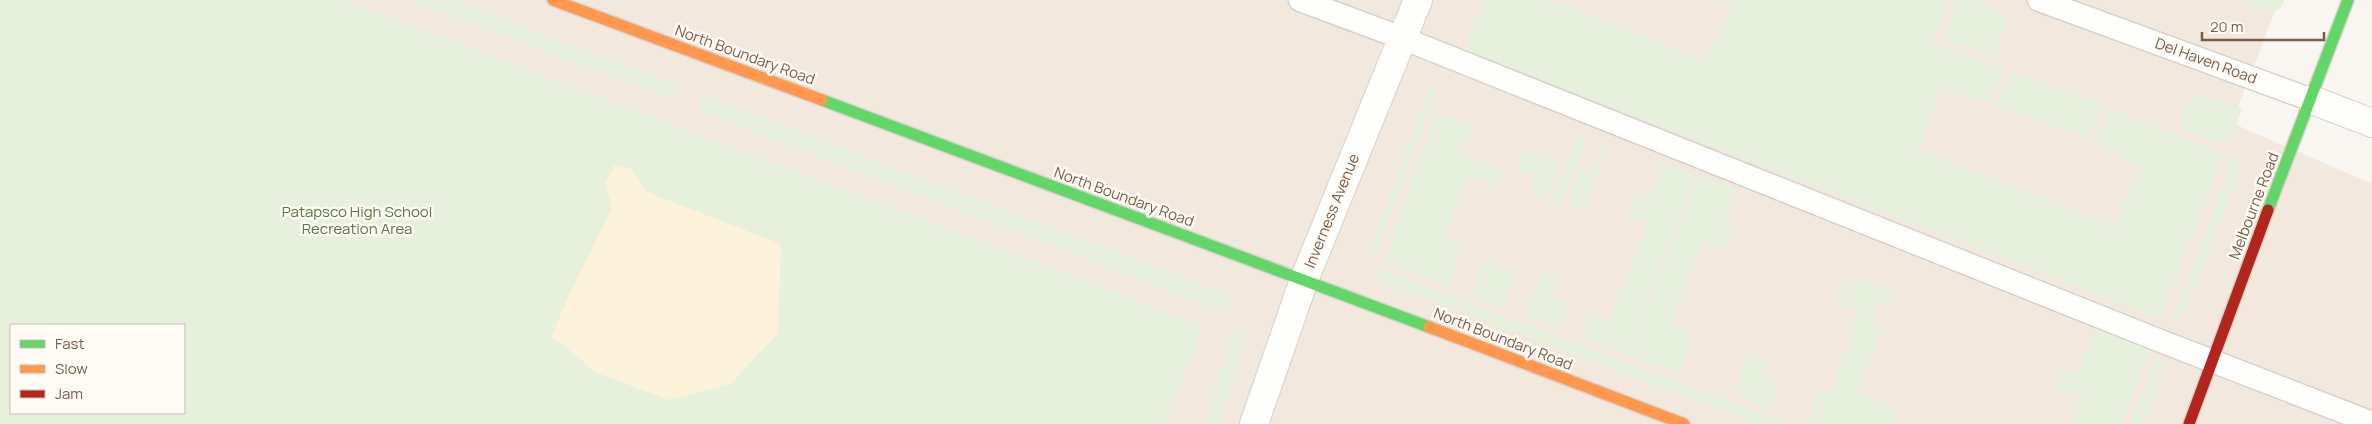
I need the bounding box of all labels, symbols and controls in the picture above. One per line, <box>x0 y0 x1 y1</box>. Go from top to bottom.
scale bar <box>2202 10 2324 42</box>
text: 20 m <box>2210 16 2243 37</box>
street label: North Boundary Road <box>672 19 818 90</box>
street label: Del Haven Road <box>2152 32 2260 89</box>
street label: Melbourne Road <box>2223 149 2284 262</box>
street label: Inverness Avenue <box>1299 150 1364 271</box>
street label: North Boundary Road <box>1051 161 1197 232</box>
park label: Patapsco High School Recreation Area <box>282 201 432 239</box>
street label: North Boundary Road <box>1431 302 1576 375</box>
legend <box>10 324 185 414</box>
text: Fast <box>55 333 84 354</box>
text: Slow <box>55 358 88 379</box>
text: Jam <box>55 383 83 404</box>

